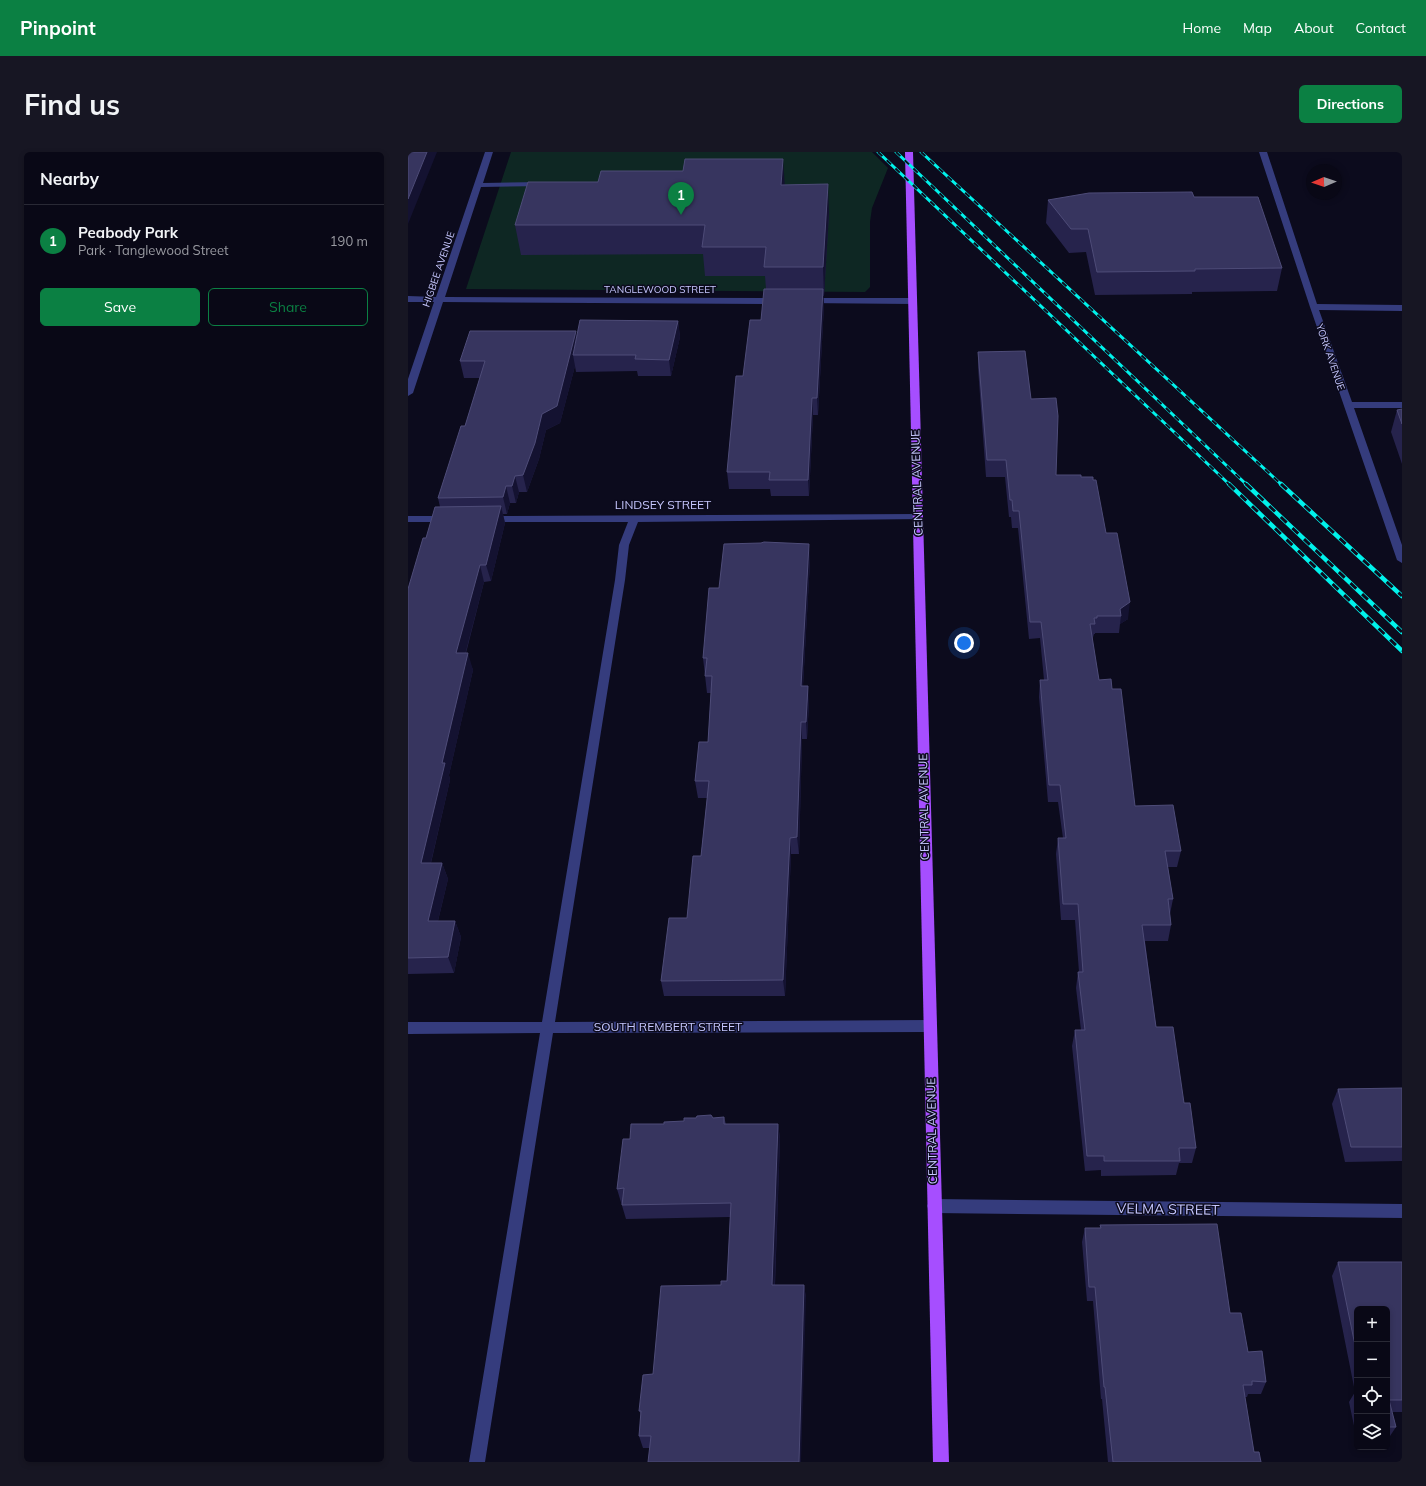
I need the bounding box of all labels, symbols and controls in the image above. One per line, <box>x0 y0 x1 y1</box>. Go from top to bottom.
text: Pinpoint <box>20 16 96 40</box>
text: Home <box>1182 19 1221 37</box>
text: Map <box>1243 19 1272 37</box>
text: About <box>1294 19 1334 37</box>
text: Contact <box>1356 19 1406 37</box>
button: Directions <box>1299 85 1402 123</box>
text: Find us <box>24 87 120 122</box>
north arrow <box>1306 164 1342 200</box>
text: Nearby <box>40 168 99 189</box>
pin: 1 <box>668 182 694 215</box>
text: Peabody Park <box>78 223 178 242</box>
street label: HIGBEE AVENUE <box>419 230 458 309</box>
text: 1 <box>49 233 57 249</box>
text: 190 m <box>330 233 368 249</box>
text: Park · Tanglewood Street <box>78 242 229 258</box>
street label: TANGLEWOOD STREET <box>604 283 716 296</box>
button: Save <box>40 288 200 326</box>
button: Share <box>208 288 368 326</box>
street label: YORK AVENUE <box>1313 321 1348 392</box>
street label: CENTRAL AVENUE <box>907 430 926 537</box>
street label: LINDSEY STREET <box>615 497 712 512</box>
your location <box>954 633 974 653</box>
street label: CENTRAL AVENUE <box>915 754 932 860</box>
street label: SOUTH REMBERT STREET <box>594 1019 743 1034</box>
street label: CENTRAL AVENUE <box>923 1078 940 1184</box>
street label: VELMA STREET <box>1116 1199 1220 1219</box>
map controls <box>1354 1306 1390 1450</box>
button: + <box>1354 1306 1390 1342</box>
button: − <box>1354 1342 1390 1378</box>
button: locate <box>1354 1378 1390 1414</box>
button: layers <box>1354 1414 1390 1450</box>

